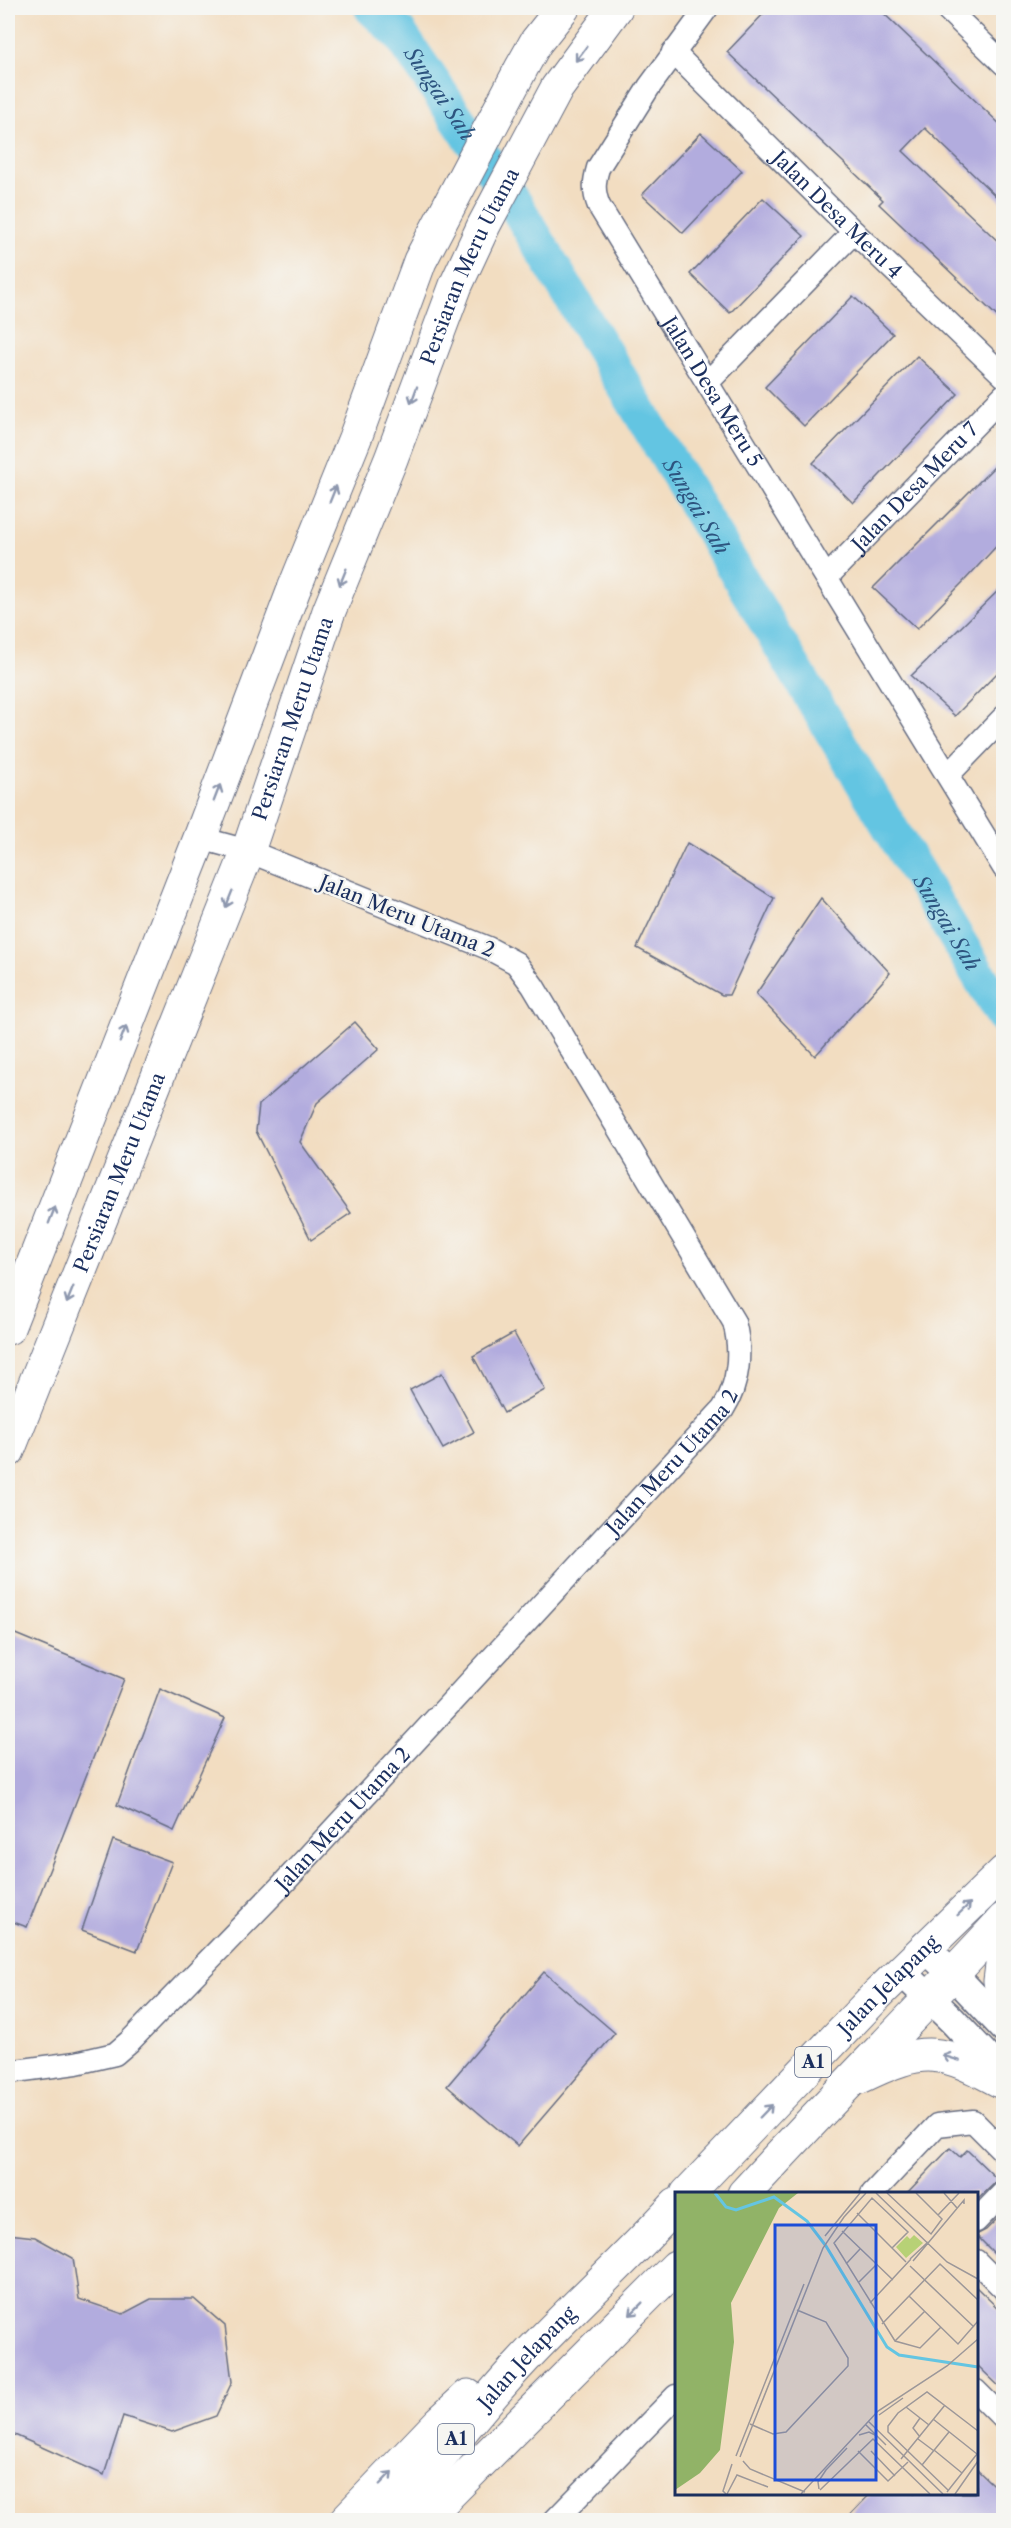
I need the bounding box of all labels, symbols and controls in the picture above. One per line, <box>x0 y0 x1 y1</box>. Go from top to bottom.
water label: Sungai Sah <box>399 40 481 145</box>
one-way arrow <box>574 46 587 62</box>
street label: Jalan Desa Meru 4 <box>765 144 907 283</box>
street label: Persiaran Meru Utama <box>415 163 524 368</box>
street label: Jalan Desa Meru 5 <box>656 309 767 471</box>
one-way arrow <box>407 385 418 404</box>
street label: Jalan Desa Meru 7 <box>845 417 983 558</box>
water label: Sungai Sah <box>657 452 735 559</box>
one-way arrow <box>328 485 339 503</box>
one-way arrow <box>337 567 348 586</box>
street label: Persiaran Meru Utama <box>247 613 338 823</box>
one-way arrow <box>212 784 223 803</box>
water label: Sungai Sah <box>908 868 986 975</box>
street label: Jalan Meru Utama 2 <box>313 869 498 962</box>
one-way arrow <box>223 889 234 908</box>
one-way arrow <box>119 1025 130 1043</box>
street label: Persiaran Meru Utama <box>69 1069 170 1276</box>
one-way arrow <box>47 1206 58 1225</box>
one-way arrow <box>64 1285 75 1303</box>
street label: Jalan Meru Utama 2 <box>599 1386 743 1542</box>
street label: Jalan Meru Utama 2 <box>268 1742 415 1898</box>
one-way arrow <box>956 1903 971 1917</box>
street label: Jalan Jelapang <box>831 1930 944 2043</box>
road number: A1 <box>795 2047 831 2077</box>
one-way arrow <box>942 2052 961 2063</box>
one-way arrow <box>759 2104 773 2119</box>
inset map <box>675 2192 978 2495</box>
street label: Jalan Jelapang <box>471 2301 581 2416</box>
one-way arrow <box>628 2302 643 2316</box>
road number: A1 <box>438 2424 474 2454</box>
one-way arrow <box>379 2471 393 2486</box>

